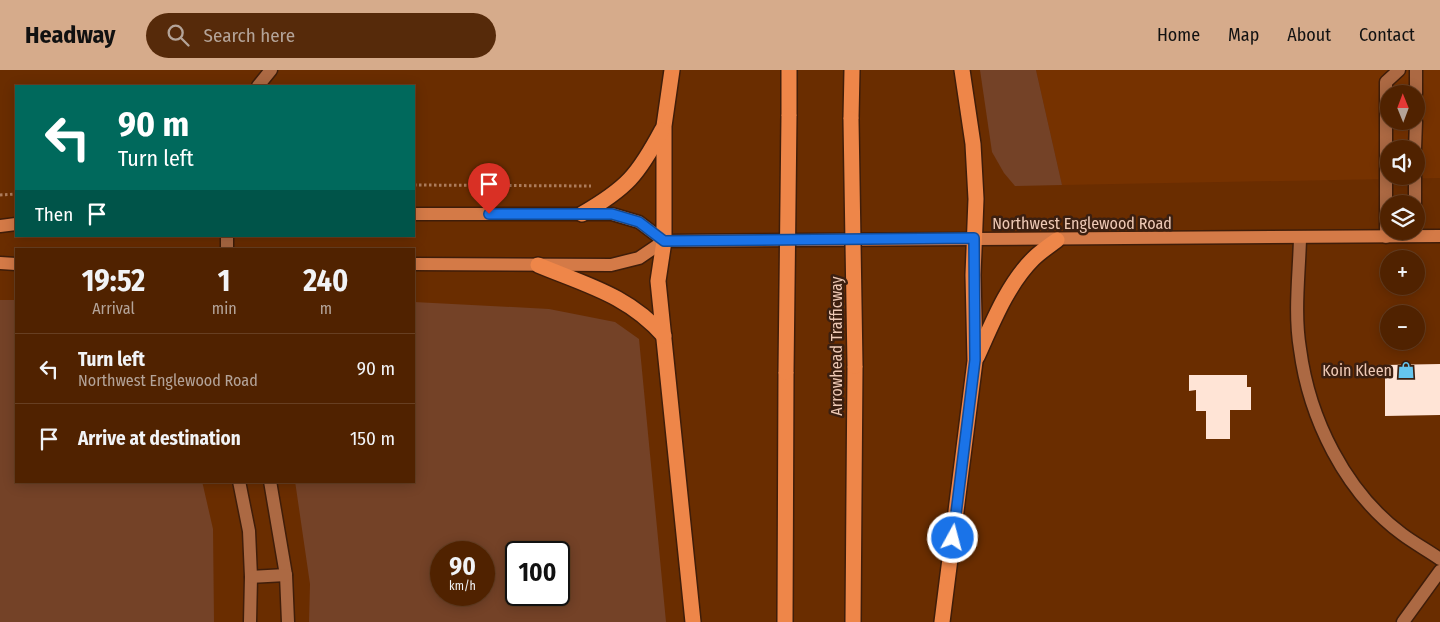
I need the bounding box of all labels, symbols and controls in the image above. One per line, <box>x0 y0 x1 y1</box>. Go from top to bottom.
search box <box>146 13 496 58</box>
text: Headway <box>25 21 116 49</box>
icon: search <box>164 21 192 49</box>
text: Search here <box>204 24 295 47</box>
text: Home <box>1157 24 1200 46</box>
text: Map <box>1228 24 1259 46</box>
text: About <box>1287 24 1331 46</box>
text: Contact <box>1359 24 1415 46</box>
north arrow <box>1380 85 1425 130</box>
map controls <box>1380 85 1425 350</box>
text: 90 m <box>118 103 189 145</box>
icon: left <box>35 105 100 170</box>
button: sound <box>1380 140 1425 185</box>
text: Turn left <box>118 145 194 172</box>
pin <box>468 163 510 214</box>
icon: arrive <box>475 170 503 198</box>
button: layers <box>1380 195 1425 240</box>
icon: arrive <box>83 200 111 228</box>
text: Then <box>35 203 73 226</box>
street label: Northwest Englewood Road <box>992 214 1172 233</box>
button: + <box>1380 250 1425 295</box>
text: 19:52 <box>82 263 145 299</box>
text: 1 <box>218 263 231 299</box>
text: 240 <box>303 263 348 299</box>
street label: Arrowhead Trafficway <box>827 275 846 416</box>
text: Arrival <box>92 299 135 318</box>
text: min <box>212 299 237 318</box>
text: m <box>320 299 332 318</box>
button: − <box>1380 305 1425 350</box>
text: Turn left <box>78 348 145 371</box>
icon: left <box>35 355 63 383</box>
text: 90 m <box>357 357 395 380</box>
shop icon: Koin Kleen <box>1396 360 1416 380</box>
place label: Koin Kleen <box>1322 361 1392 380</box>
text: Northwest Englewood Road <box>78 371 258 390</box>
icon: arrive <box>35 425 63 453</box>
text: Arrive at destination <box>78 427 241 450</box>
text: 150 m <box>350 427 395 450</box>
position arrow <box>926 511 978 563</box>
speed limit sign: 100 <box>505 541 570 606</box>
text: 90 <box>449 552 476 582</box>
text: km/h <box>449 579 476 593</box>

